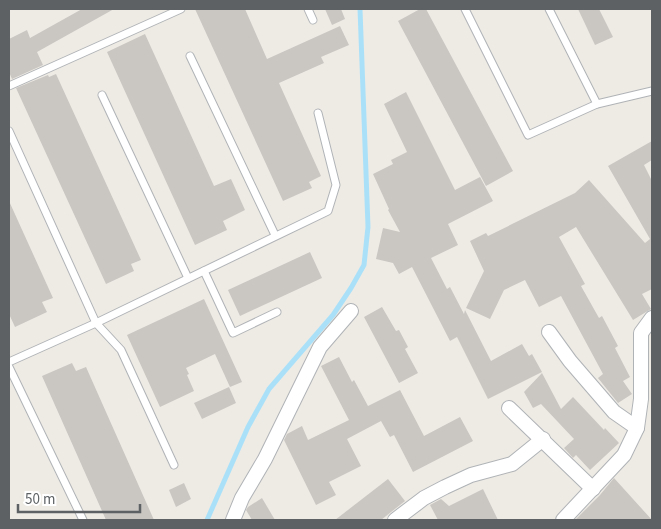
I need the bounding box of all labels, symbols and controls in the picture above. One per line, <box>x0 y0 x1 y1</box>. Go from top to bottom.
scale bar <box>18 482 140 514</box>
text: 50 m <box>25 489 55 510</box>

